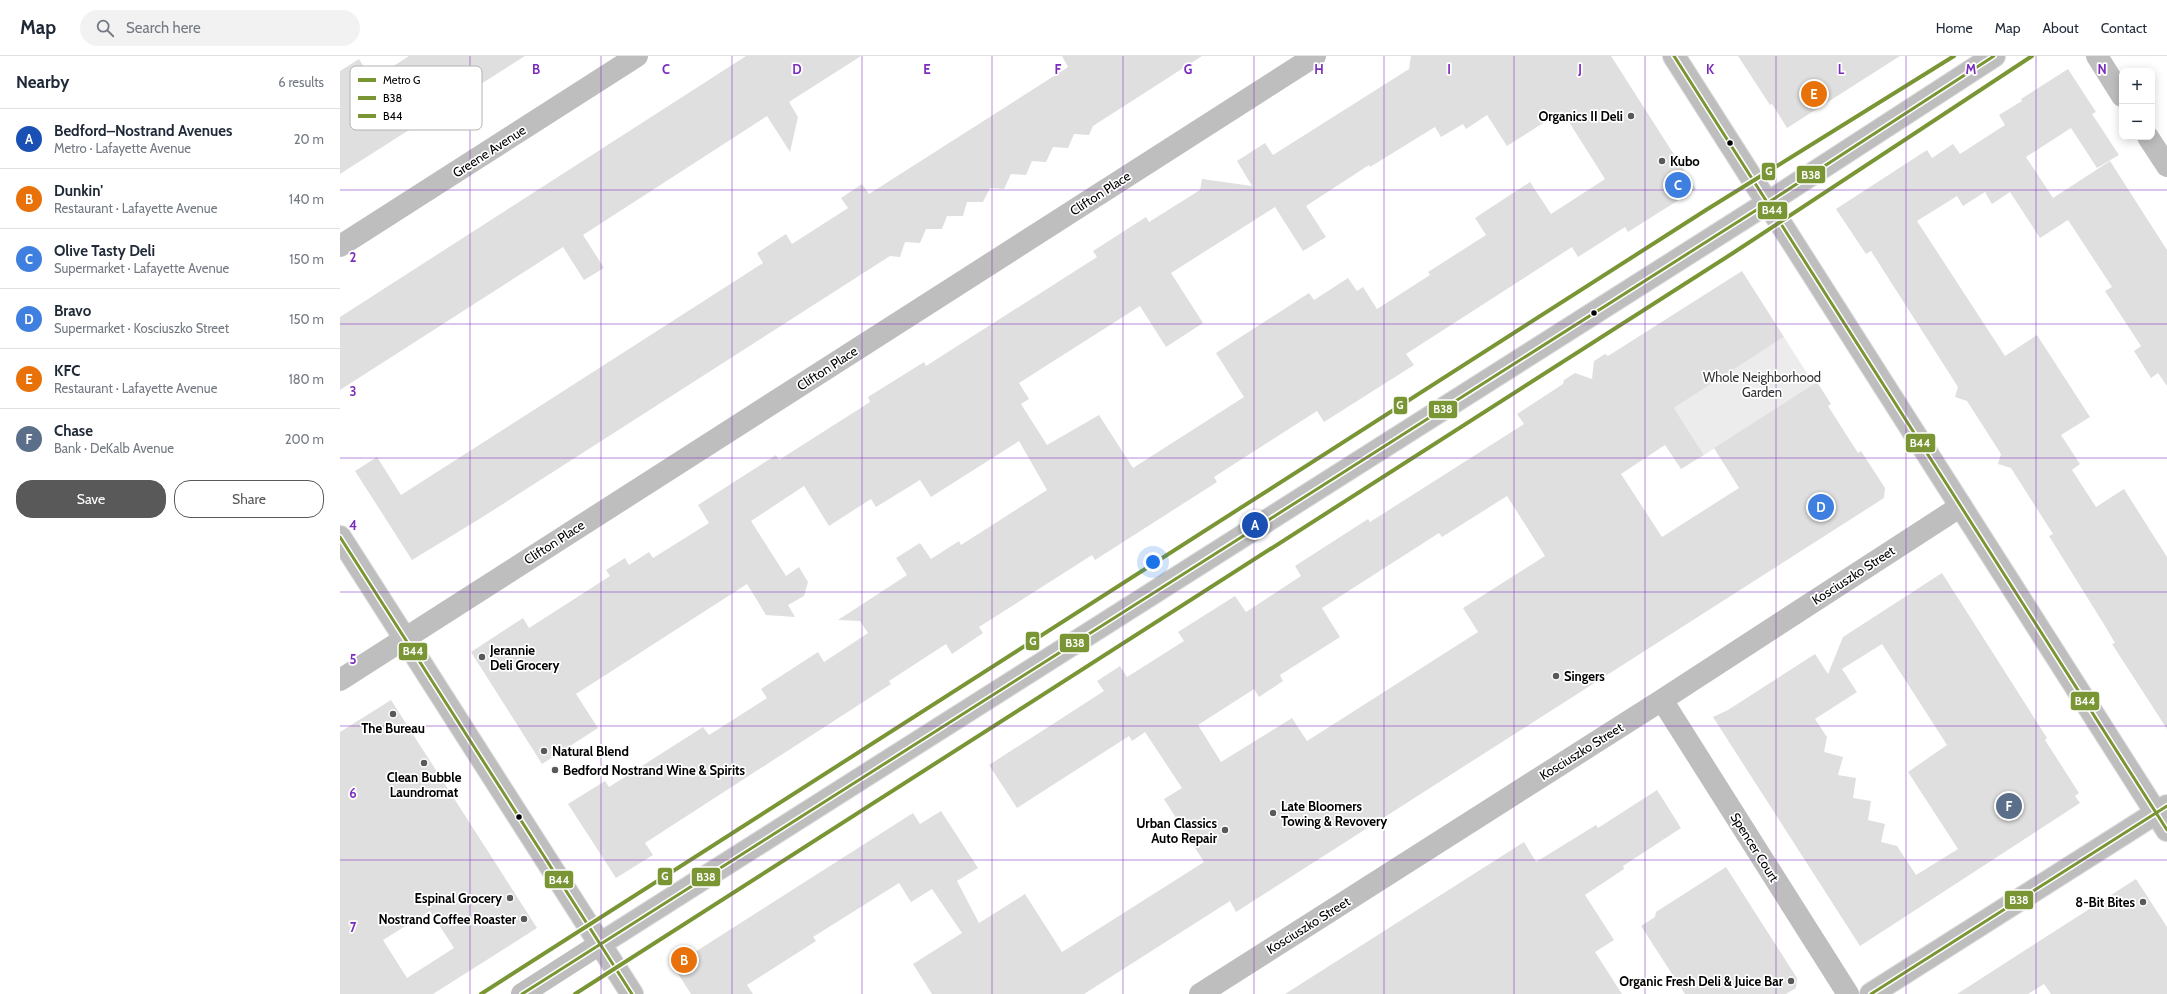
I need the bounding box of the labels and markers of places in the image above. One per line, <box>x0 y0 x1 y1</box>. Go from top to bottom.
pin: E <box>1801 79 1827 109</box>
place label: Organics II Deli <box>1539 108 1623 124</box>
marker: Organics II Deli <box>1626 111 1636 121</box>
unlabelled marker <box>1725 138 1735 148</box>
place label: Kubo <box>1670 153 1700 169</box>
marker: Kubo <box>1657 156 1667 166</box>
pin: C <box>1665 170 1691 200</box>
unlabelled marker <box>1589 308 1599 318</box>
pin: D <box>1808 492 1834 522</box>
pin: A <box>1242 510 1268 540</box>
place label: Jerannie Deli Grocery <box>489 642 559 673</box>
marker: Jerannie Deli Grocery <box>477 652 487 662</box>
place label: Singers <box>1564 668 1605 684</box>
marker: Singers <box>1551 671 1561 681</box>
marker: The Bureau <box>388 709 398 719</box>
place label: The Bureau <box>361 720 425 736</box>
place label: Natural Blend <box>552 743 629 759</box>
marker: Natural Blend <box>539 746 549 756</box>
marker: Clean Bubble Laundromat <box>419 758 429 768</box>
place label: Bedford Nostrand Wine & Spirits <box>563 762 745 778</box>
marker: Bedford Nostrand Wine & Spirits <box>550 765 560 775</box>
place label: Clean Bubble Laundromat <box>387 769 462 800</box>
pin: F <box>1996 791 2022 821</box>
place label: Late Bloomers Towing & Revovery <box>1281 798 1387 829</box>
marker: Late Bloomers Towing & Revovery <box>1268 808 1278 818</box>
unlabelled marker <box>514 812 524 822</box>
place label: Urban Classics Auto Repair <box>1136 815 1218 846</box>
marker: Urban Classics Auto Repair <box>1220 825 1230 835</box>
place label: Espinal Grocery <box>415 890 502 906</box>
marker: Espinal Grocery <box>505 893 515 903</box>
place label: 8-Bit Bites <box>2075 894 2135 910</box>
marker: 8-Bit Bites <box>2138 897 2148 907</box>
place label: Nostrand Coffee Roaster <box>378 911 517 927</box>
marker: Nostrand Coffee Roaster <box>519 914 529 924</box>
pin: B <box>671 945 697 975</box>
place label: Organic Fresh Deli & Juice Bar <box>1619 973 1784 989</box>
marker: Organic Fresh Deli & Juice Bar <box>1786 976 1796 986</box>

